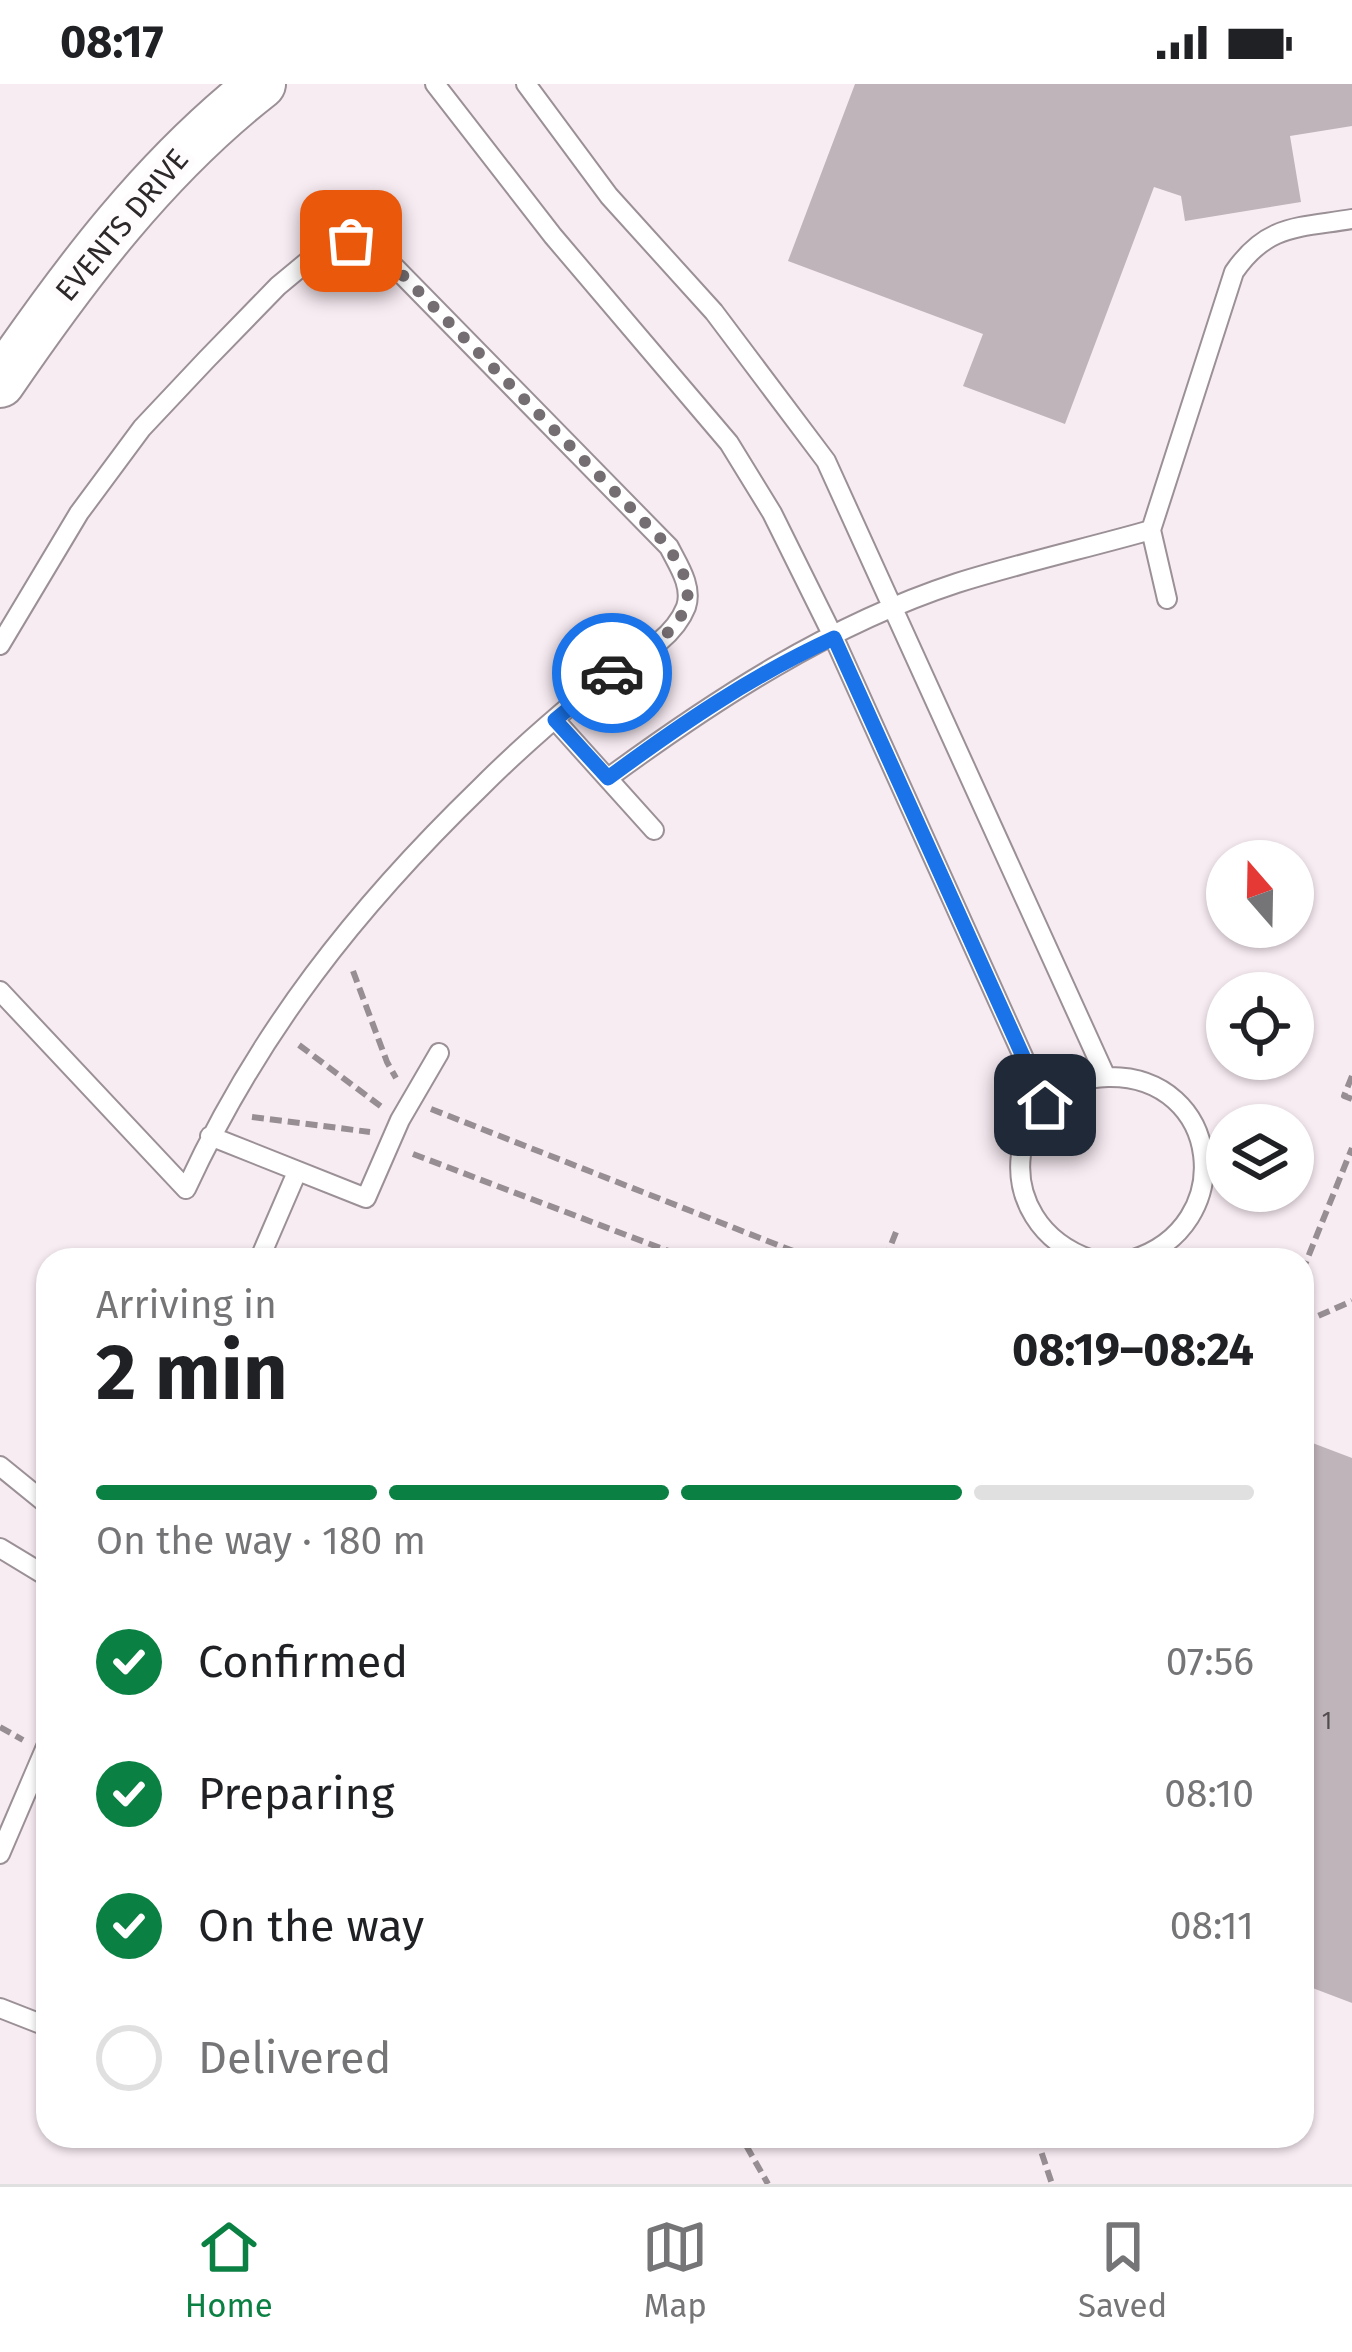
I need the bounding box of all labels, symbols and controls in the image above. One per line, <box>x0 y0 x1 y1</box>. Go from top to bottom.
text: 08:17 <box>60 15 164 69</box>
street label: EVENTS DRIVE <box>48 142 196 308</box>
pin <box>300 190 402 292</box>
icon: bag <box>318 208 384 274</box>
courier <box>552 613 672 733</box>
icon: car <box>579 640 645 706</box>
north arrow <box>1206 840 1314 948</box>
map controls <box>1206 840 1314 1212</box>
button: locate <box>1206 972 1314 1080</box>
pin <box>994 1054 1096 1156</box>
icon: home <box>1012 1072 1078 1138</box>
button: layers <box>1206 1104 1314 1212</box>
text: Arriving in <box>96 1282 277 1328</box>
text: 08:19–08:24 <box>1012 1323 1254 1377</box>
text: 2 min <box>96 1326 288 1420</box>
text: On the way · 180 m <box>96 1518 426 1564</box>
icon: check <box>96 1629 162 1695</box>
text: Confirmed <box>198 1635 408 1689</box>
text: 07:56 <box>1166 1639 1254 1685</box>
house number: 1 <box>1322 1707 1332 1735</box>
icon: check <box>96 1761 162 1827</box>
text: Preparing <box>198 1767 394 1821</box>
text: 08:10 <box>1164 1771 1254 1817</box>
icon: check <box>96 1893 162 1959</box>
text: On the way <box>198 1899 424 1953</box>
text: 08:11 <box>1170 1903 1254 1949</box>
text: Delivered <box>198 2031 391 2085</box>
tab: Home <box>185 2214 273 2326</box>
tab: Map <box>642 2214 708 2326</box>
tab: Saved <box>1078 2214 1167 2326</box>

